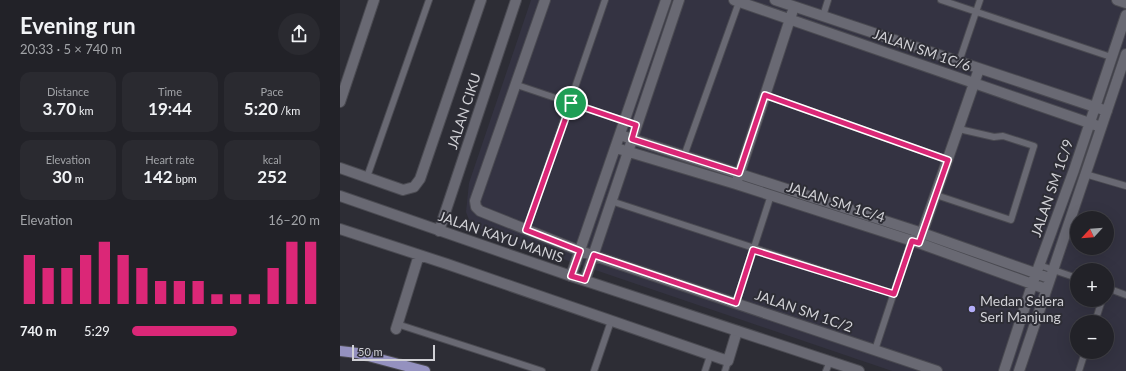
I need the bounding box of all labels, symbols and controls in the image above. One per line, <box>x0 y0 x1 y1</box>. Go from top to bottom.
text: Evening run <box>20 12 136 39</box>
button: share <box>278 13 320 55</box>
street label: JALAN SM 1C/6 <box>871 25 973 74</box>
text: 20:33 · 5 × 740 m <box>20 41 122 57</box>
street label: JALAN CIKU <box>443 71 484 151</box>
text: Distance <box>47 85 89 98</box>
text: Time <box>158 85 182 98</box>
text: Pace <box>261 85 283 98</box>
pin <box>554 86 588 120</box>
icon: arrive <box>560 92 582 114</box>
text: 3.70 <box>42 98 76 119</box>
text: 19:44 <box>148 98 192 119</box>
text: 5:20 <box>244 98 278 119</box>
text: km <box>76 104 94 117</box>
text: /km <box>278 104 300 117</box>
street label: JALAN SM 1C/9 <box>1027 137 1076 239</box>
text: Elevation <box>46 153 90 166</box>
text: Heart rate <box>145 153 195 166</box>
text: kcal <box>263 153 281 166</box>
text: 30 <box>52 166 72 187</box>
text: 142 <box>143 166 173 187</box>
text: 252 <box>257 166 287 187</box>
text: m <box>72 172 84 185</box>
text: bpm <box>173 172 197 185</box>
street label: JALAN SM 1C/4 <box>785 178 887 225</box>
street label: JALAN KAYU MANIS <box>436 207 566 266</box>
north arrow <box>1070 211 1114 255</box>
map controls <box>1070 211 1114 359</box>
text: Elevation <box>20 212 73 228</box>
text: 16–20 m <box>268 212 320 228</box>
button: + <box>1070 263 1114 307</box>
street label: JALAN SM 1C/2 <box>753 286 855 335</box>
place label: Medan Selera Seri Manjung <box>980 292 1064 325</box>
marker: Medan Selera Seri Manjung <box>967 304 977 314</box>
button: − <box>1070 315 1114 359</box>
text: 740 m <box>20 323 57 339</box>
text: 5:29 <box>84 323 110 339</box>
scale bar <box>352 343 435 362</box>
text: 50 m <box>358 345 383 358</box>

